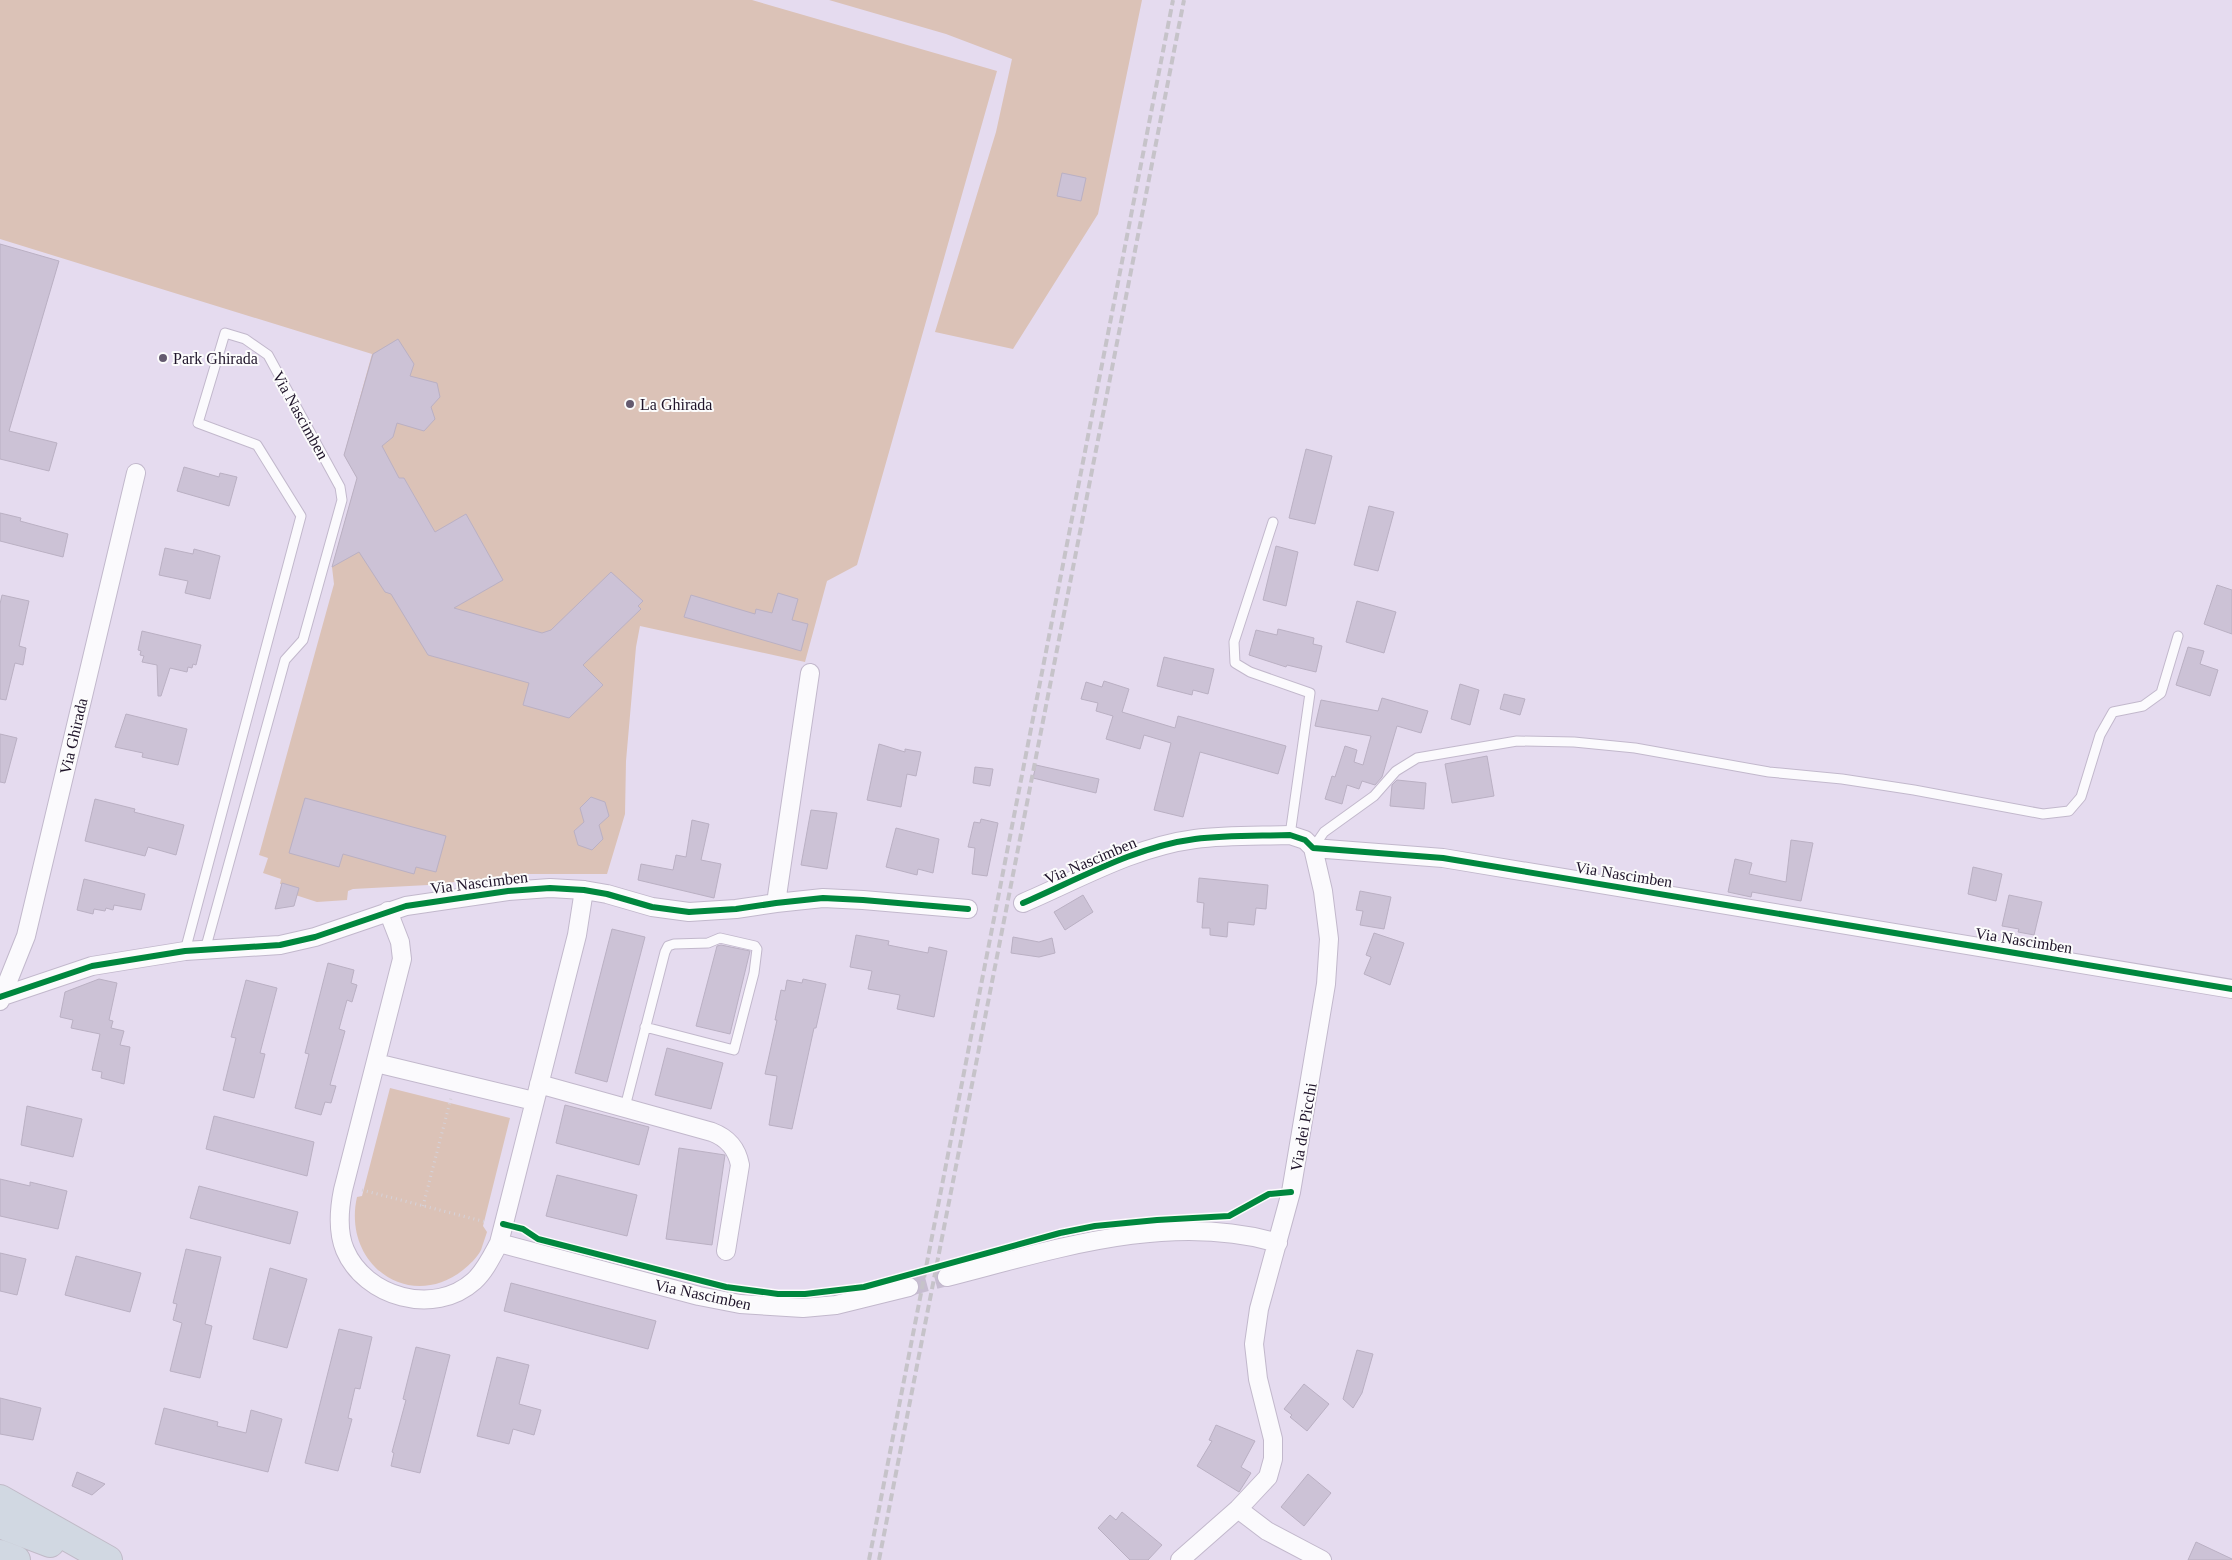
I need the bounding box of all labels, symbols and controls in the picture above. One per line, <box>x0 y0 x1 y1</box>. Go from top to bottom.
place label: Park Ghirada <box>173 350 258 367</box>
marker: Park Ghirada <box>157 352 169 364</box>
street label: Via Nascimben <box>269 368 332 462</box>
place label: La Ghirada <box>640 396 712 413</box>
marker: La Ghirada <box>624 398 636 410</box>
street label: Via Ghirada <box>56 696 91 776</box>
street label: Via Nascimben <box>1042 833 1139 887</box>
street label: Via Nascimben <box>1574 858 1674 891</box>
street label: Via Nascimben <box>429 868 529 897</box>
street label: Via Nascimben <box>1974 924 2074 957</box>
street label: Via dei Picchi <box>1287 1081 1320 1173</box>
street label: Via Nascimben <box>653 1276 753 1313</box>

